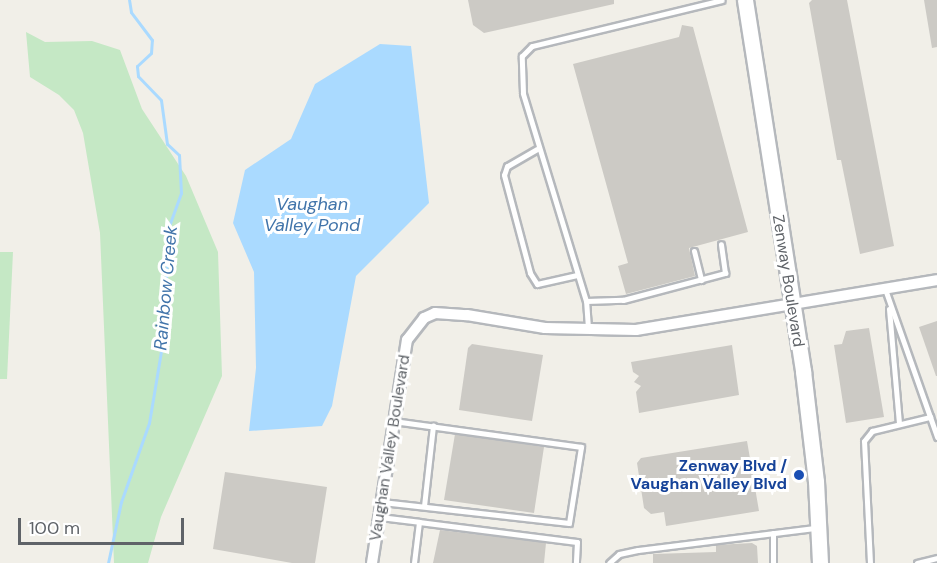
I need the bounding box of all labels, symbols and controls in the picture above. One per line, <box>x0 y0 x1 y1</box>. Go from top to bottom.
water label: Vaughan Valley Pond <box>264 194 360 236</box>
street label: Zenway Boulevard <box>768 214 808 348</box>
water label: Rainbow Creek <box>150 225 182 351</box>
street label: Vaughan Valley Boulevard <box>366 353 414 543</box>
place label: Zenway Blvd / Vaughan Valley Blvd <box>631 456 787 494</box>
marker: Zenway Blvd / Vaughan Valley Blvd <box>792 468 806 482</box>
scale bar <box>21 506 188 544</box>
text: 100 m <box>29 516 80 540</box>

